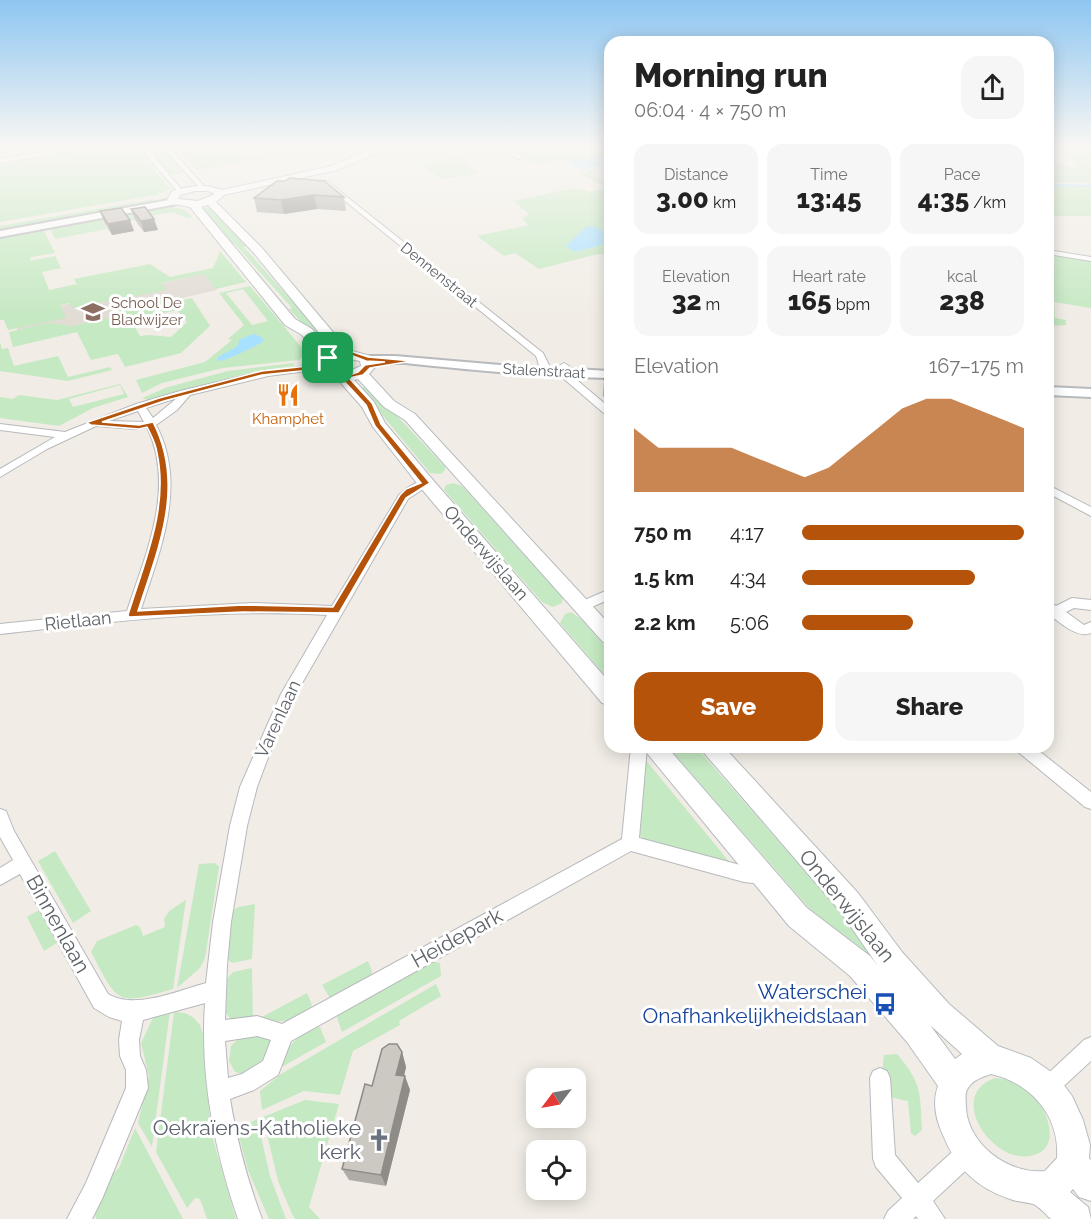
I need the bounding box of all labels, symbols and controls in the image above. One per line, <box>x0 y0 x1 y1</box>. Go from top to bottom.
text: Morning run <box>634 56 828 95</box>
button: share <box>961 56 1024 119</box>
text: 06:04 · 4 × 750 m <box>634 98 786 122</box>
text: Distance <box>664 165 728 184</box>
text: Time <box>810 165 848 184</box>
text: Pace <box>944 165 980 184</box>
text: 3.00 <box>656 184 709 214</box>
text: 13:45 <box>797 184 861 214</box>
text: 4:35 <box>918 184 969 214</box>
text: km <box>709 193 736 212</box>
text: /km <box>969 193 1006 212</box>
street label: Dennenstraat <box>397 239 481 311</box>
text: Elevation <box>662 267 730 286</box>
text: Heart rate <box>792 267 866 286</box>
text: kcal <box>947 267 977 286</box>
text: 32 <box>672 286 702 316</box>
text: 165 <box>788 286 832 316</box>
text: 238 <box>939 286 985 316</box>
place label: School De Bladwijzer <box>111 294 183 329</box>
text: m <box>702 295 720 314</box>
text: bpm <box>832 295 870 314</box>
school or university icon: School De Bladwijzer <box>80 299 106 325</box>
pin <box>302 332 353 383</box>
icon: arrive <box>311 341 344 374</box>
text: Elevation <box>634 354 719 378</box>
text: 167–175 m <box>929 354 1024 378</box>
street label: Stalenstraat <box>502 360 586 382</box>
restaurant icon: Khamphet <box>275 382 301 408</box>
place label: Khamphet <box>252 410 324 428</box>
street label: Onderwijslaan <box>440 501 533 604</box>
text: 750 m <box>634 521 692 545</box>
text: 4:17 <box>730 521 764 545</box>
text: 1.5 km <box>634 566 694 590</box>
text: 4:34 <box>730 566 766 590</box>
street label: Rietlaan <box>43 607 112 634</box>
text: 2.2 km <box>634 611 696 635</box>
text: 5:06 <box>730 611 769 635</box>
button: Save <box>634 672 823 741</box>
button: Share <box>835 672 1024 741</box>
street label: Varenlaan <box>250 677 305 761</box>
street label: Onderwijslaan <box>794 844 901 967</box>
street label: Binnenlaan <box>21 870 96 977</box>
street label: Heidepark <box>407 902 507 973</box>
place label: Waterschei Onafhankelijkheidslaan <box>643 979 867 1028</box>
bus stop icon: Waterschei Onafhankelijkheidslaan <box>872 991 898 1017</box>
north arrow <box>526 1068 586 1128</box>
map controls <box>526 1068 586 1200</box>
place label: Oekraïens-Katholieke kerk <box>153 1115 361 1164</box>
church icon: Oekraïens-Katholieke kerk <box>366 1127 392 1153</box>
button: locate <box>526 1140 586 1200</box>

